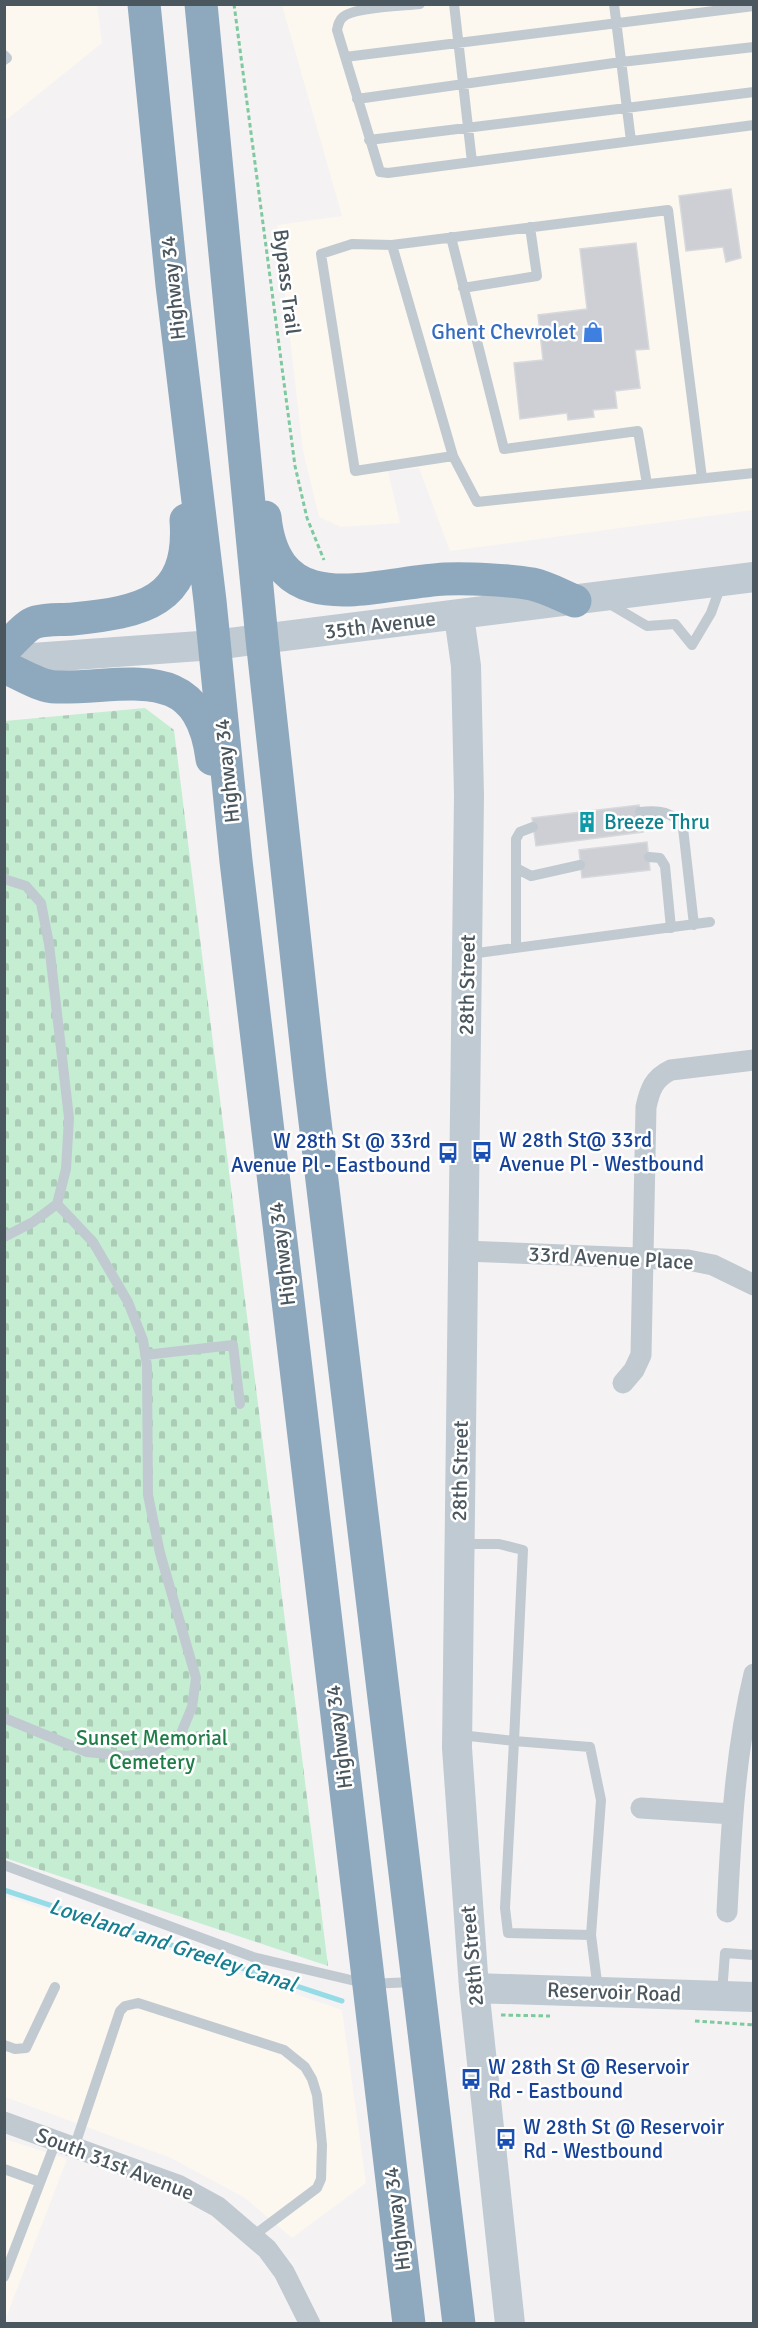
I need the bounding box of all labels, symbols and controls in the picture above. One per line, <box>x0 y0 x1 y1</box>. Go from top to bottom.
street label: Bypass Trail <box>268 228 306 336</box>
street label: Highway 34 <box>155 235 191 341</box>
place label: Ghent Chevrolet <box>431 319 576 345</box>
shop icon: Ghent Chevrolet <box>581 320 605 344</box>
street label: 35th Avenue <box>323 605 437 645</box>
street label: Highway 34 <box>209 718 245 824</box>
place label: Breeze Thru <box>604 809 710 835</box>
building icon: Breeze Thru <box>575 810 599 834</box>
street label: 28th Street <box>453 934 481 1036</box>
place label: W 28th St@ 33rd Avenue Pl - Westbound <box>499 1127 704 1177</box>
place label: W 28th St @ 33rd Avenue Pl - Eastbound <box>231 1128 431 1178</box>
bus stop icon: W 28th St@ 33rd Avenue Pl - Westbound <box>470 1140 494 1164</box>
bus stop icon: W 28th St @ 33rd Avenue Pl - Eastbound <box>436 1141 460 1165</box>
street label: Highway 34 <box>263 1201 301 1307</box>
street label: 33rd Avenue Place <box>528 1241 694 1275</box>
street label: 28th Street <box>446 1420 474 1522</box>
street label: Highway 34 <box>320 1684 358 1790</box>
park label: Sunset Memorial Cemetery <box>76 1725 228 1775</box>
water label: Loveland and Greeley Canal <box>46 1892 302 1998</box>
street label: 28th Street <box>455 1905 489 2007</box>
street label: Reservoir Road <box>547 1977 681 2007</box>
place label: W 28th St @ Reservoir Rd - Eastbound <box>488 2054 690 2104</box>
bus stop icon: W 28th St @ Reservoir Rd - Eastbound <box>459 2067 483 2091</box>
place label: W 28th St @ Reservoir Rd - Westbound <box>523 2114 725 2164</box>
street label: South 31st Avenue <box>32 2122 198 2206</box>
bus stop icon: W 28th St @ Reservoir Rd - Westbound <box>494 2127 518 2151</box>
street label: Highway 34 <box>378 2166 416 2272</box>

